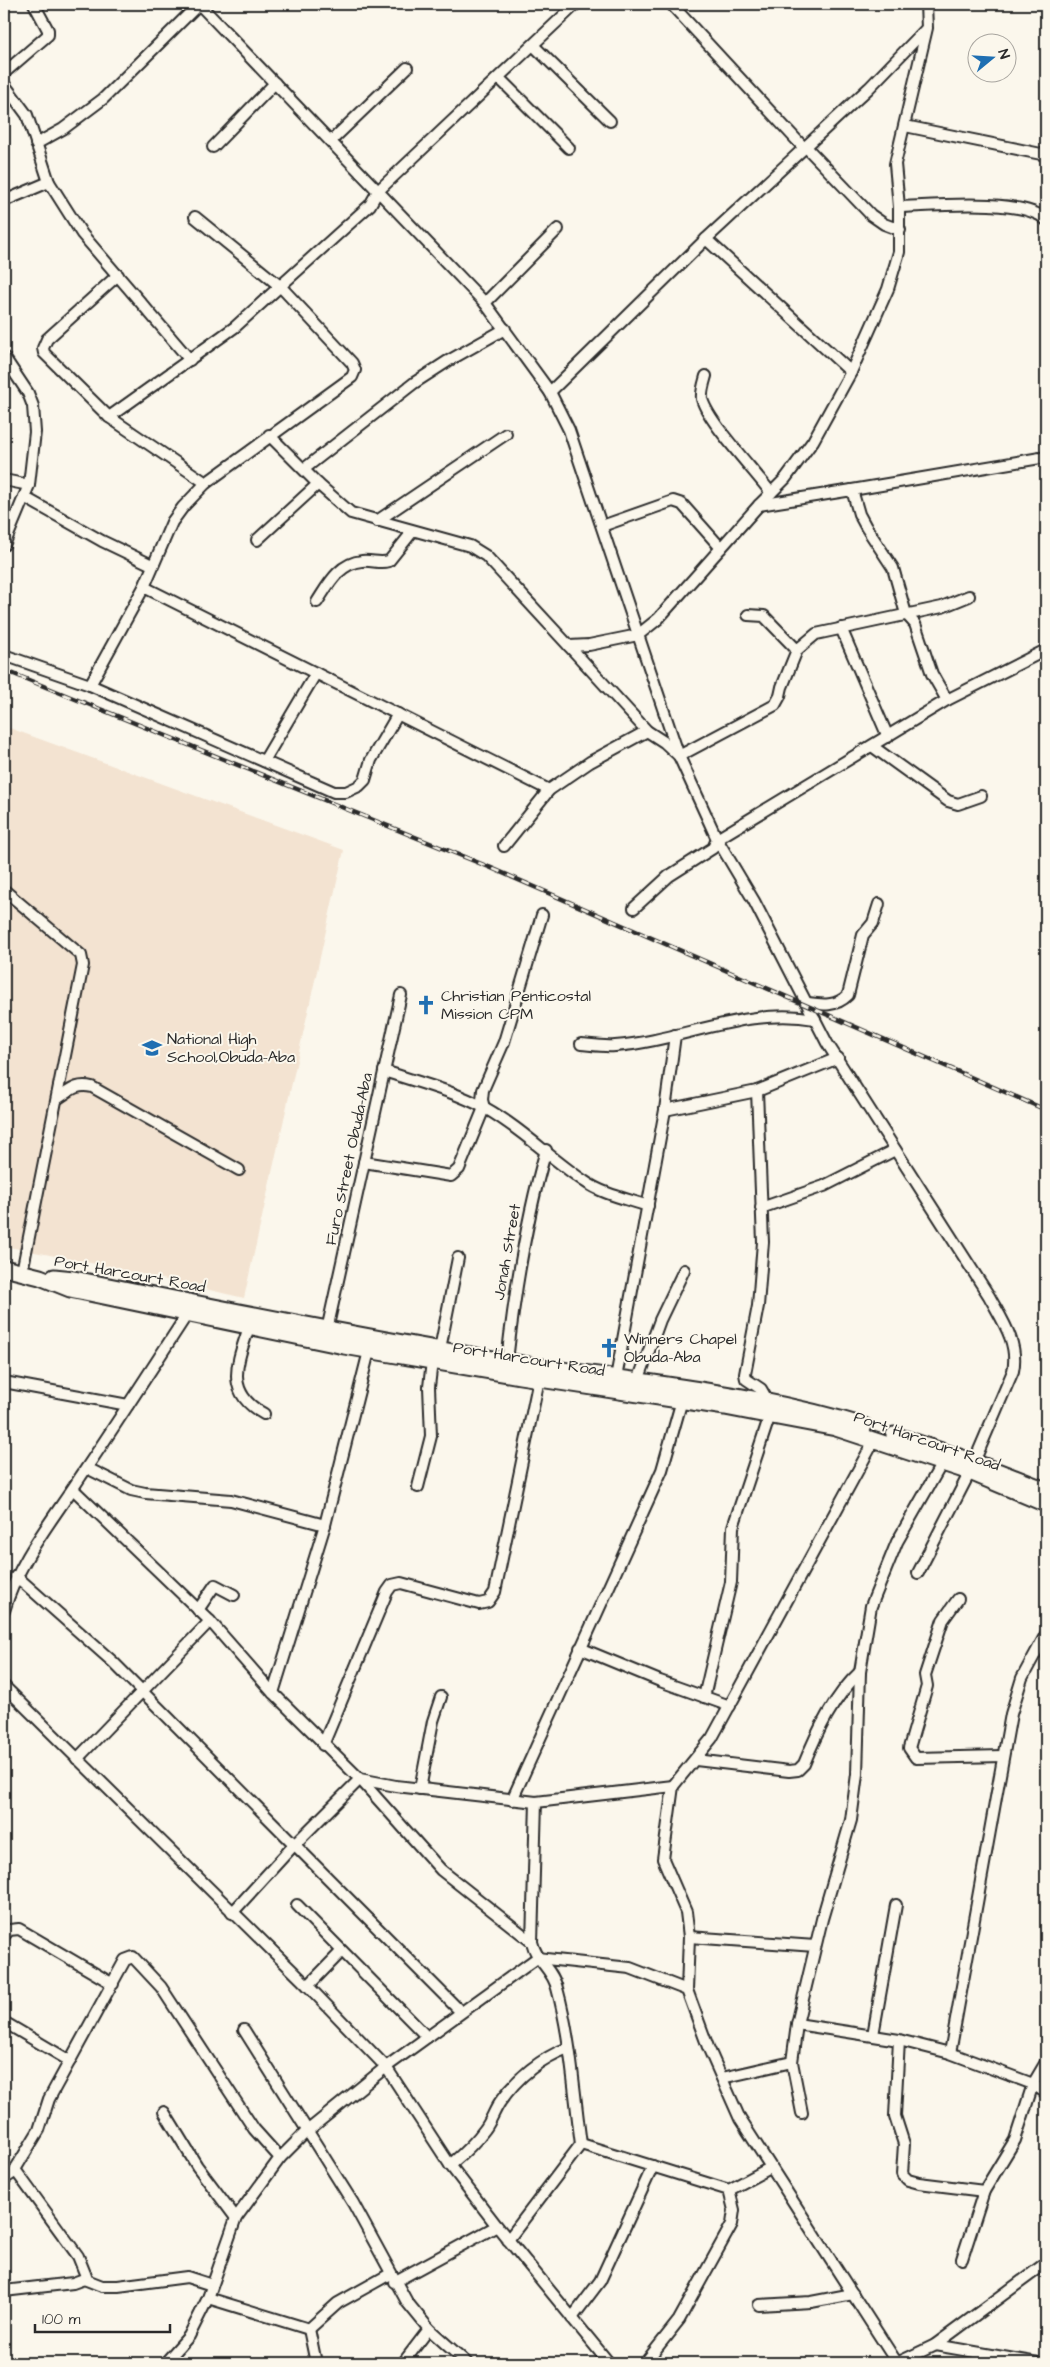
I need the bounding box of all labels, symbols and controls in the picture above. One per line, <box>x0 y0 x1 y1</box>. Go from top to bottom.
north arrow <box>968 32 1018 82</box>
text: N <box>993 47 1014 62</box>
place label: Christian Penticostal Mission CPM <box>441 985 591 1025</box>
church icon: Christian Penticostal Mission CPM <box>415 994 437 1016</box>
place label: National High School,Obuda-Aba <box>167 1028 295 1068</box>
school or university icon: National High School,Obuda-Aba <box>141 1037 163 1059</box>
street label: Furo Street Obuda-Aba <box>320 1071 378 1247</box>
street label: Jonah Street <box>488 1202 526 1302</box>
street label: Port Harcourt Road <box>53 1250 207 1298</box>
place label: Winners Chapel Obuda-Aba <box>624 1328 737 1368</box>
street label: Port Harcourt Road <box>452 1336 606 1382</box>
church icon: Winners Chapel Obuda-Aba <box>598 1337 620 1359</box>
street label: Port Harcourt Road <box>851 1406 1003 1476</box>
scale bar <box>35 2302 170 2334</box>
text: 100 m <box>42 2309 81 2330</box>

